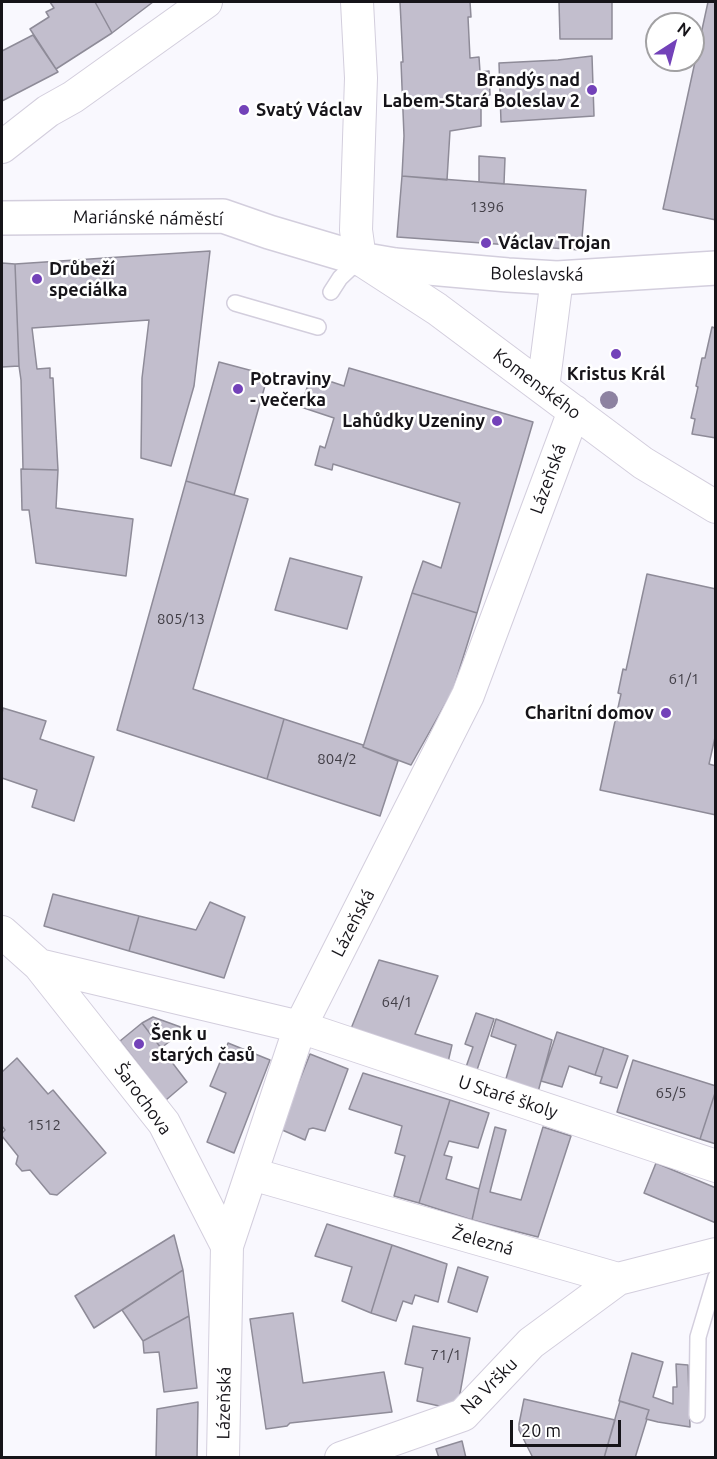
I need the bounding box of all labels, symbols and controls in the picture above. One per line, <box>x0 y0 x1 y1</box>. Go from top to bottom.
north arrow <box>645 12 705 72</box>
text: N <box>674 18 695 40</box>
place label: Brandýs nad Labem-Stará Boleslav 2 <box>382 69 580 112</box>
marker: Brandýs nad Labem-Stará Boleslav 2 <box>585 83 599 97</box>
place label: Svatý Václav <box>256 99 362 121</box>
marker: Svatý Václav <box>237 103 251 117</box>
house number: 1396 <box>470 198 504 216</box>
street label: Mariánské náměstí <box>73 206 223 230</box>
place label: Václav Trojan <box>498 232 611 254</box>
marker: Václav Trojan <box>479 236 493 250</box>
place label: Drůbeží speciálka <box>49 258 127 300</box>
street label: Boleslavská <box>490 262 584 286</box>
marker: Drůbeží speciálka <box>30 272 44 286</box>
street label: Komenského <box>489 344 585 424</box>
marker: Kristus Král <box>609 347 623 361</box>
place label: Kristus Král <box>567 363 665 385</box>
place label: Potraviny - večerka <box>250 368 331 410</box>
marker: Potraviny - večerka <box>231 382 245 396</box>
place label: Lahůdky Uzeniny <box>342 410 485 432</box>
marker: Lahůdky Uzeniny <box>490 414 504 428</box>
street label: Lázeňská <box>525 441 571 517</box>
house number: 805/13 <box>157 610 205 628</box>
house number: 61/1 <box>669 670 699 688</box>
place label: Charitní domov <box>525 702 654 724</box>
marker: Charitní domov <box>659 706 673 720</box>
house number: 804/2 <box>317 750 357 768</box>
street label: Lázeňská <box>327 886 379 960</box>
house number: 64/1 <box>382 993 412 1011</box>
place label: Šenk u starých časů <box>151 1023 255 1066</box>
marker: Šenk u starých časů <box>132 1037 146 1051</box>
street label: Šarochova <box>110 1059 176 1139</box>
street label: U Staré školy <box>455 1071 561 1123</box>
house number: 65/5 <box>656 1084 686 1102</box>
house number: 1512 <box>27 1116 61 1134</box>
street label: Železná <box>450 1222 516 1260</box>
house number: 71/1 <box>431 1346 461 1364</box>
street label: Na Vršku <box>456 1353 522 1419</box>
street label: Lázeňská <box>213 1366 235 1440</box>
scale bar <box>513 1408 624 1446</box>
text: 20 m <box>521 1420 561 1440</box>

